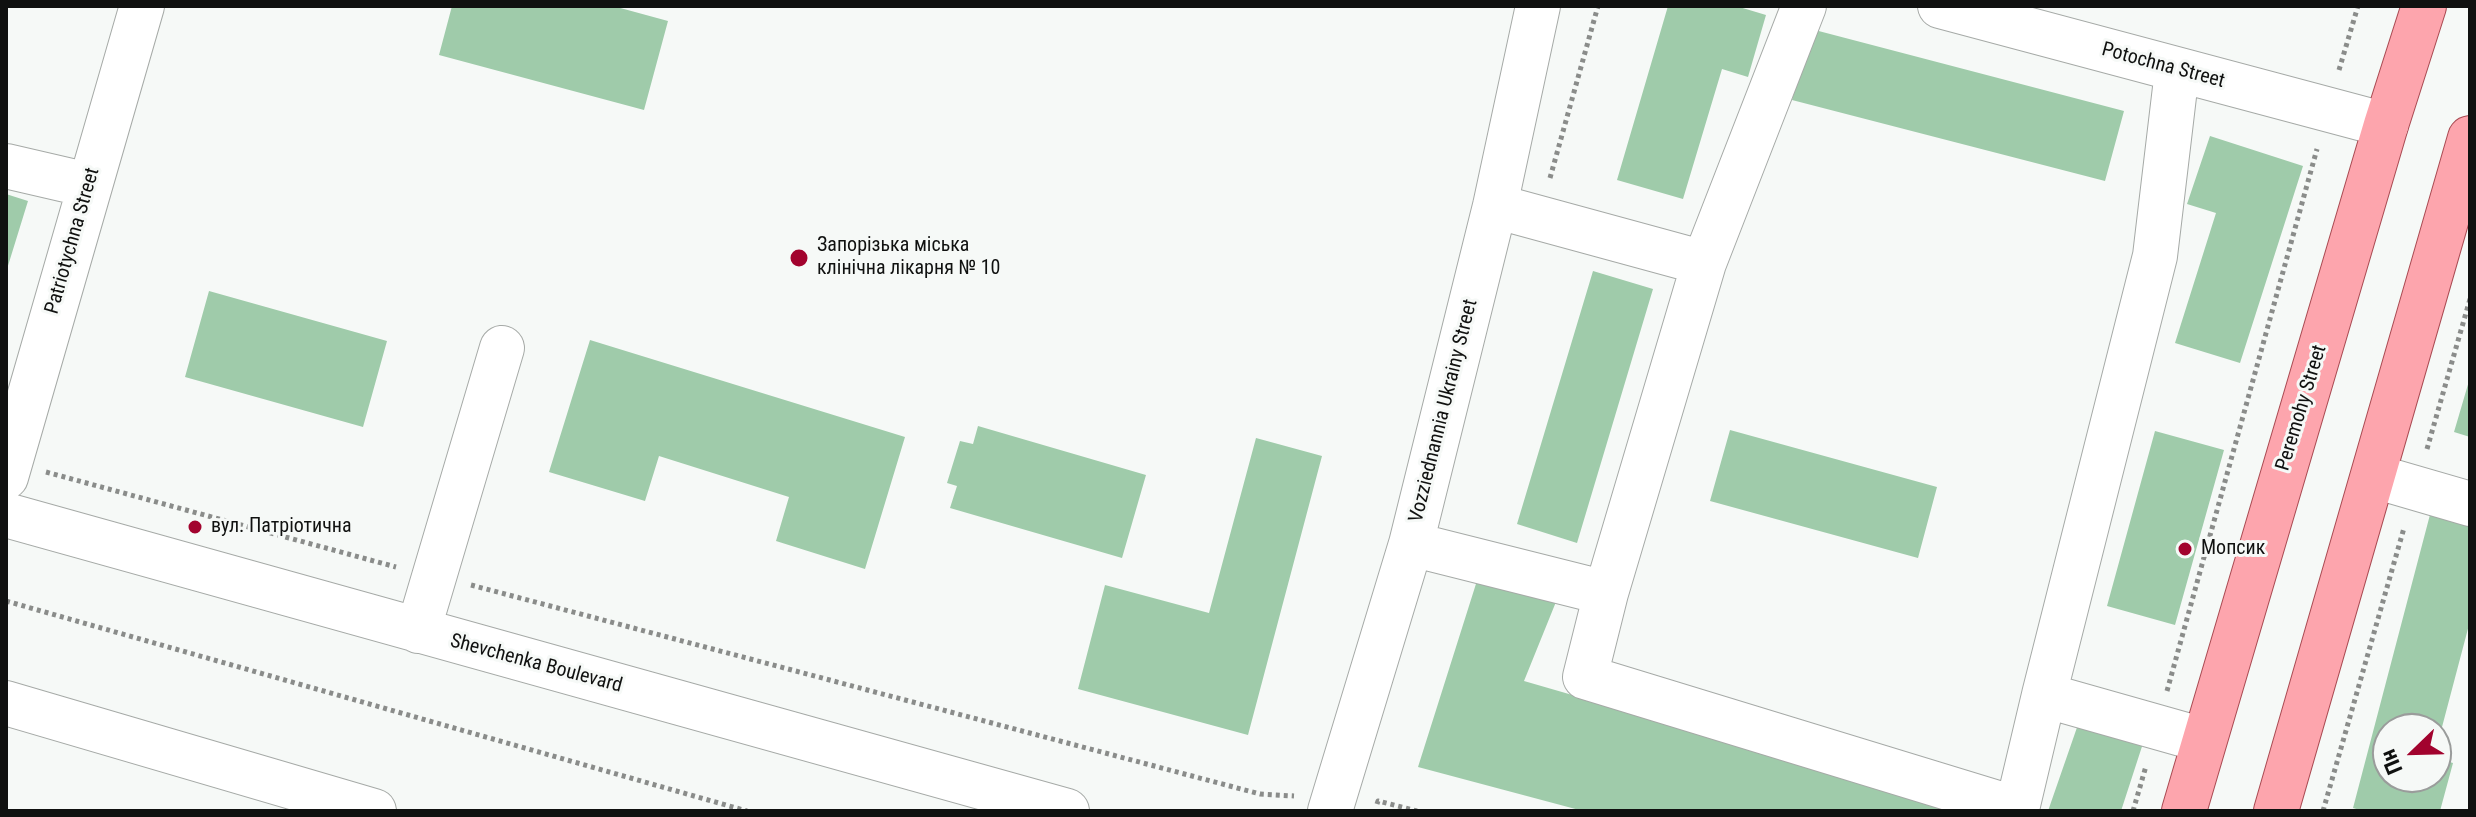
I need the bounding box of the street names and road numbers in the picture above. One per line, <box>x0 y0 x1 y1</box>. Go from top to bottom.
street label: Potochna Street <box>2099 38 2227 94</box>
street label: Patriotychna Street <box>41 165 105 317</box>
street label: Vozziednannia Ukrainy Street <box>1405 297 1483 525</box>
street label: Peremohy Street <box>2271 342 2333 474</box>
street label: Shevchenka Boulevard <box>447 629 625 699</box>

